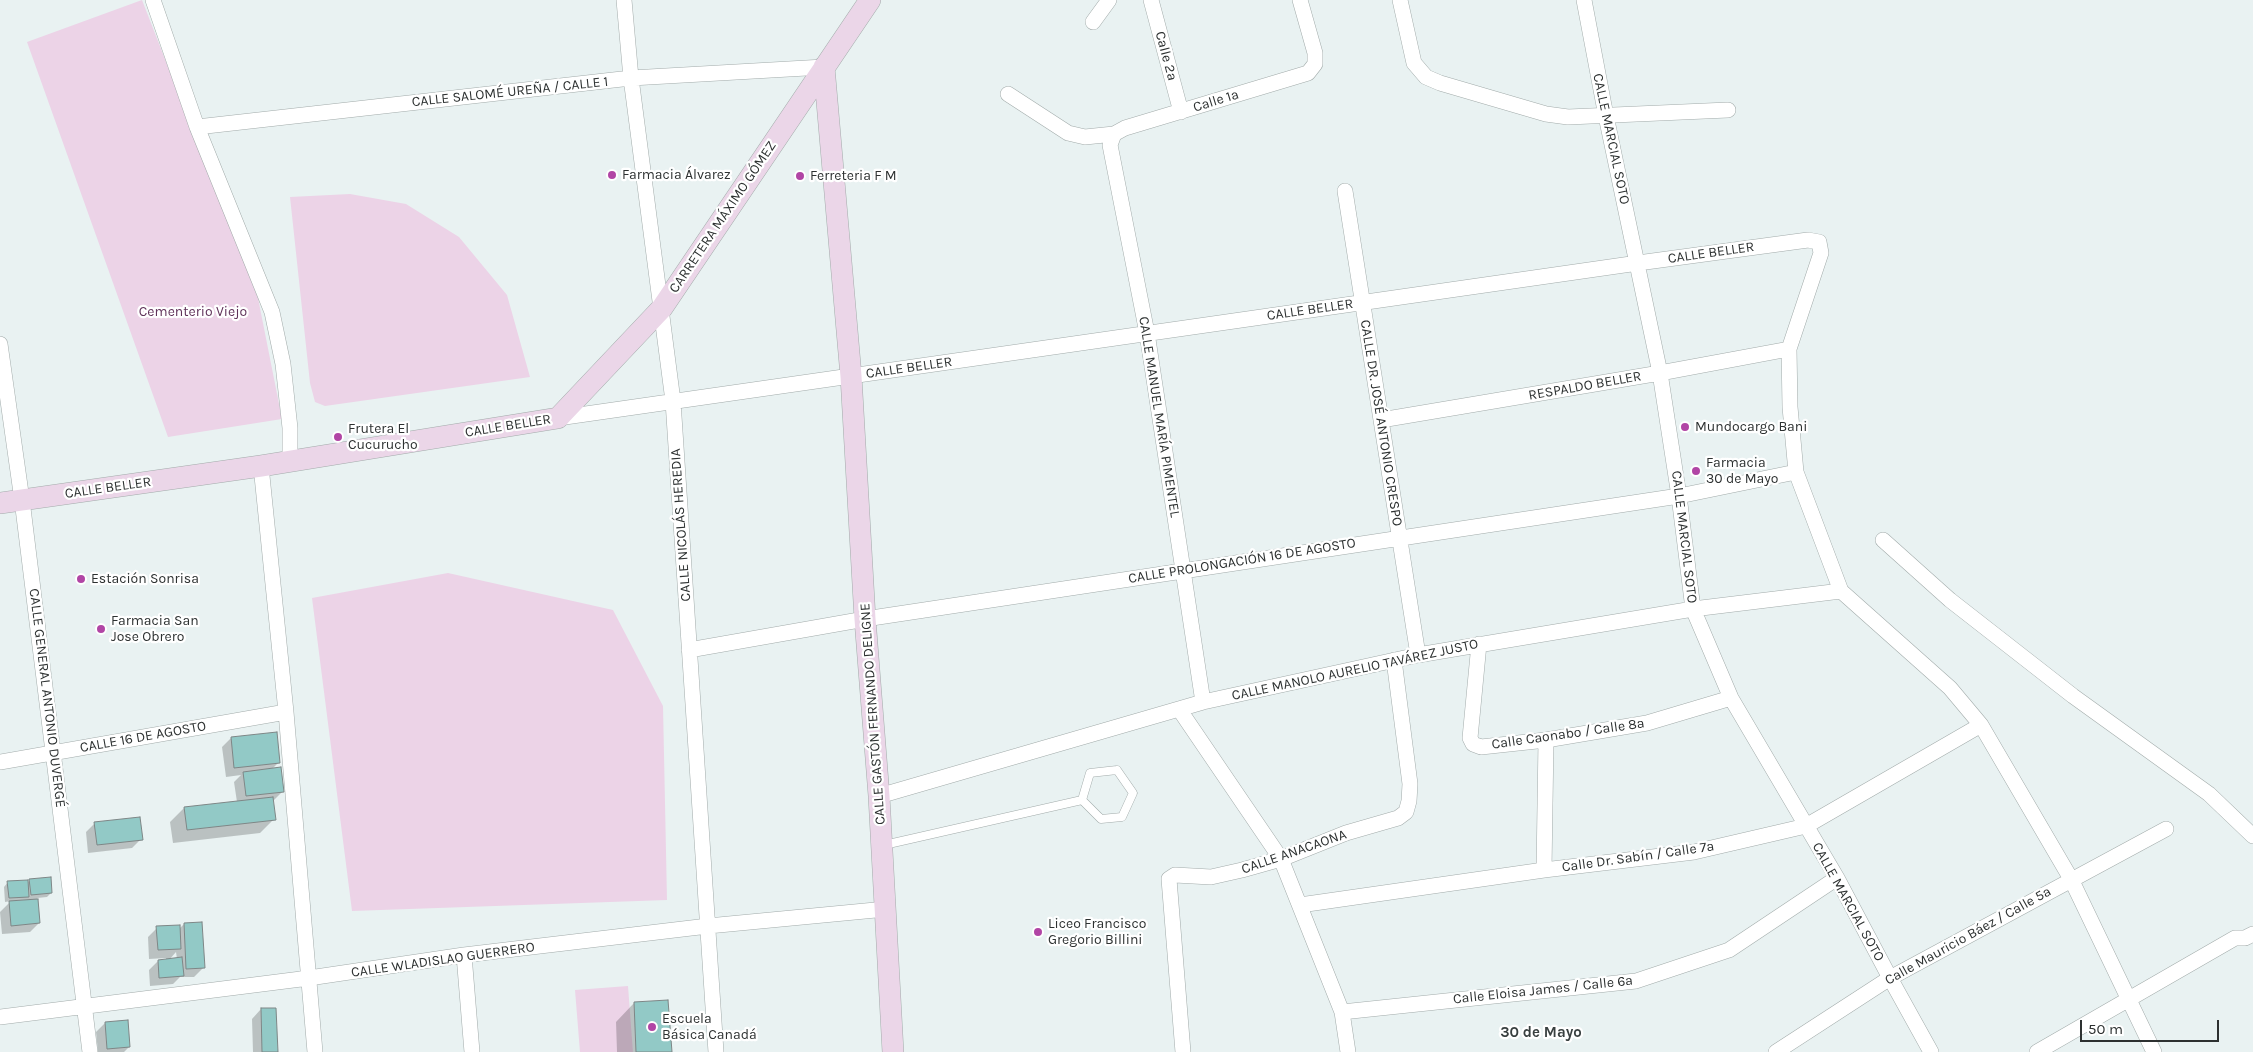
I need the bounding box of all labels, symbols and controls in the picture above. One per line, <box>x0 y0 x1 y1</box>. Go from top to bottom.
street label: Calle 2ª <box>1151 29 1181 83</box>
street label: CALLE MARCIAL SOTO <box>1589 72 1633 206</box>
street label: CALLE SALOMÉ UREÑA / CALLE 1 <box>411 73 609 111</box>
street label: Calle 1ª <box>1191 86 1241 116</box>
street label: CARRETERA MÁXIMO GÓMEZ <box>666 138 780 296</box>
place label: Farmacia Álvarez <box>622 167 731 183</box>
place label: Ferreteria F M <box>810 168 897 184</box>
marker: Farmacia Álvarez <box>606 169 618 181</box>
marker: Ferreteria F M <box>794 170 806 182</box>
street label: CALLE BELLER <box>1667 239 1755 267</box>
street label: CALLE BELLER <box>1266 296 1354 324</box>
park label: Cementerio Viejo <box>139 304 247 320</box>
street label: CALLE MANUEL MARÍA PIMENTEL <box>1135 315 1183 519</box>
street label: CALLE DR. JOSÉ ANTONIO CRESPO <box>1356 319 1406 527</box>
street label: CALLE BELLER <box>865 354 953 382</box>
street label: RESPALDO BELLER <box>1527 368 1643 404</box>
street label: CALLE BELLER <box>464 411 552 441</box>
place label: Mundocargo Bani <box>1695 419 1807 435</box>
place label: Frutera El Cucurucho <box>348 421 418 454</box>
marker: Mundocargo Bani <box>1679 421 1691 433</box>
marker: Frutera El Cucurucho <box>332 431 344 443</box>
street label: CALLE NICOLÁS HEREDIA <box>667 448 695 602</box>
place label: Farmacia 30 de Mayo <box>1706 455 1778 488</box>
marker: Farmacia 30 de Mayo <box>1690 465 1702 477</box>
street label: CALLE MARCIAL SOTO <box>1668 470 1700 604</box>
street label: CALLE BELLER <box>64 474 152 502</box>
street label: CALLE PROLONGACIÓN 16 DE AGOSTO <box>1127 535 1357 587</box>
place label: Estación Sonrisa <box>91 571 199 587</box>
marker: Estación Sonrisa <box>75 573 87 585</box>
street label: CALLE GENERAL ANTONIO DUVERGÉ <box>25 587 69 809</box>
street label: CALLE GASTÓN FERNANDO DELIGNE <box>857 603 889 825</box>
place label: Farmacia San Jose Obrero <box>111 613 199 646</box>
marker: Farmacia San Jose Obrero <box>95 623 107 635</box>
street label: CALLE MANOLO AURELIO TAVÁREZ JUSTO <box>1230 636 1480 704</box>
street label: Calle Caonabo / Calle 8ª <box>1490 715 1646 753</box>
street label: CALLE 16 DE AGOSTO <box>79 718 207 756</box>
street label: CALLE ANACAONA <box>1239 826 1349 878</box>
street label: Calle Dr. Sabín / Calle 7ª <box>1561 838 1715 876</box>
street label: CALLE MARCIAL SOTO <box>1808 840 1888 964</box>
street label: Calle Mauricio Báez / Calle 5ª <box>1882 883 2054 989</box>
place label: Liceo Francisco Gregorio Billini <box>1048 916 1146 949</box>
marker: Liceo Francisco Gregorio Billini <box>1032 926 1044 938</box>
street label: CALLE WLADISLAO GUERRERO <box>350 939 536 981</box>
street label: Calle Eloisa James / Calle 6ª <box>1452 972 1634 1008</box>
scale bar <box>2083 1010 2222 1042</box>
place label: Escuela Básica Canadá <box>662 1011 757 1044</box>
text: 50 m <box>2088 1020 2123 1038</box>
marker: Escuela Básica Canadá <box>646 1021 658 1033</box>
district label: 30 de Mayo <box>1500 1024 1582 1042</box>

